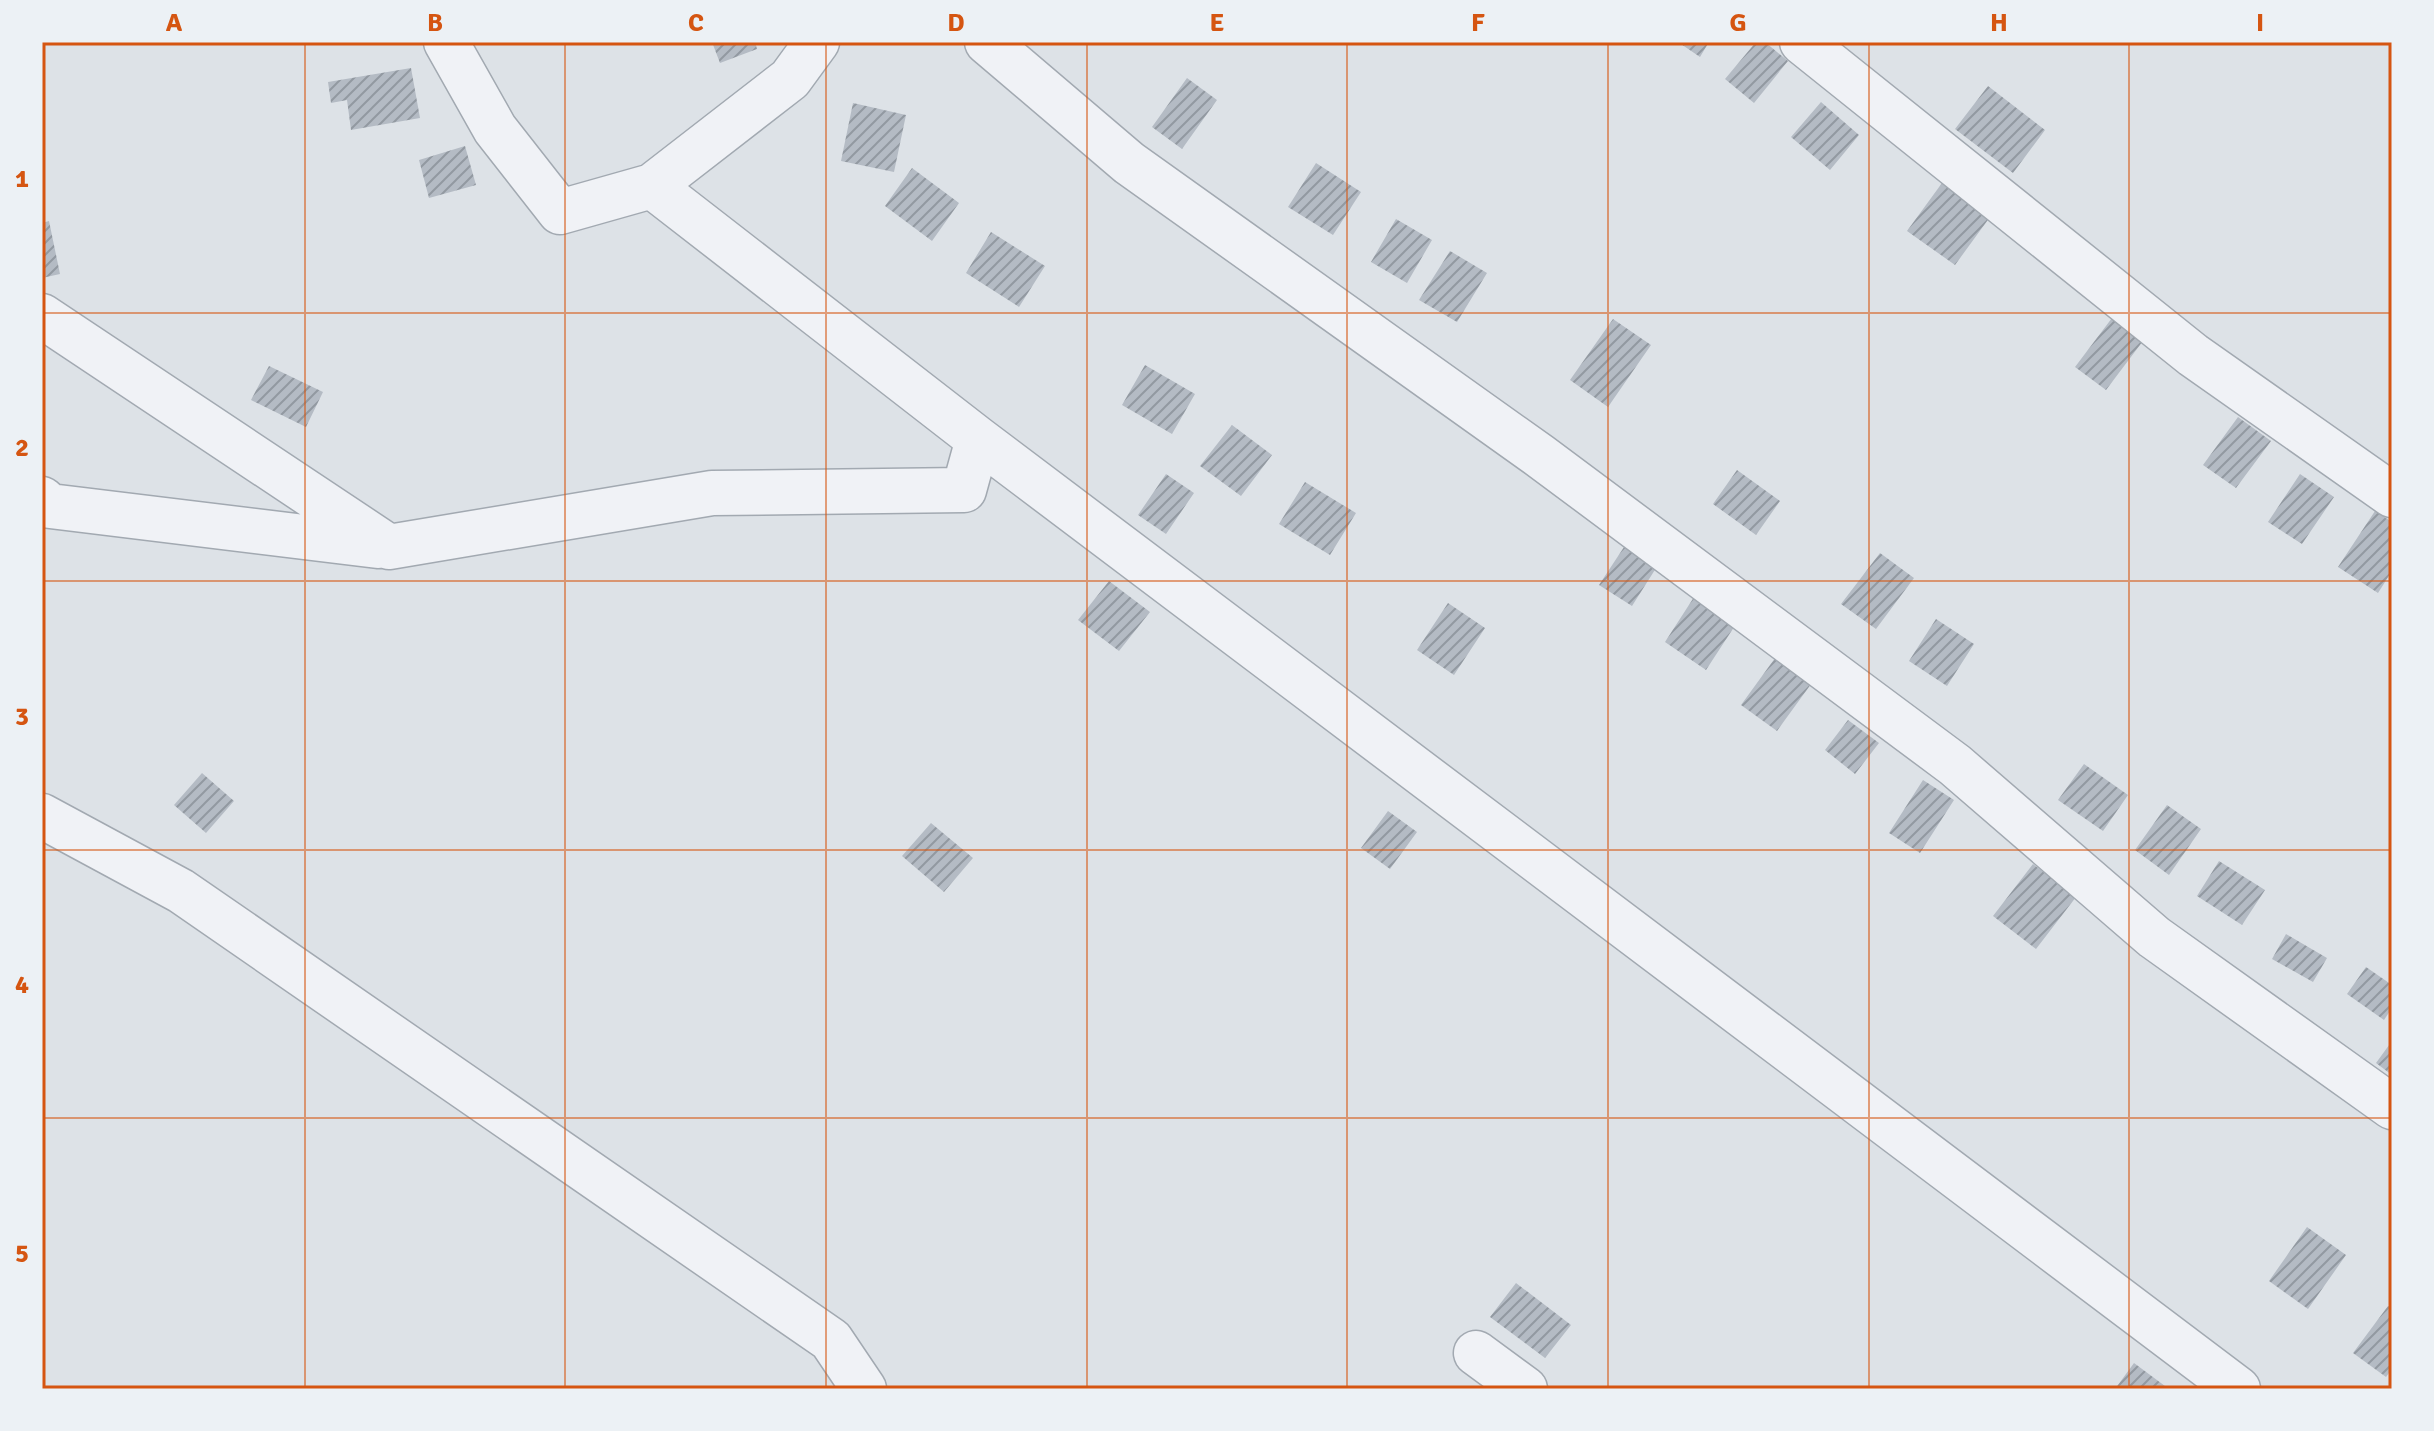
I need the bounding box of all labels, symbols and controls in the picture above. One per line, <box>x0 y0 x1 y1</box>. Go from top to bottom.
text: A <box>166 7 183 39</box>
text: B <box>427 7 443 39</box>
text: C <box>688 7 704 39</box>
text: D <box>947 7 965 39</box>
text: E <box>1210 7 1224 39</box>
text: F <box>1471 7 1485 39</box>
text: G <box>1729 7 1747 39</box>
text: H <box>1990 7 2008 39</box>
text: I <box>2256 7 2264 39</box>
text: 1 <box>15 163 29 195</box>
text: 2 <box>15 432 29 464</box>
text: 3 <box>15 701 29 733</box>
text: 4 <box>15 969 29 1001</box>
text: 5 <box>15 1238 29 1270</box>

